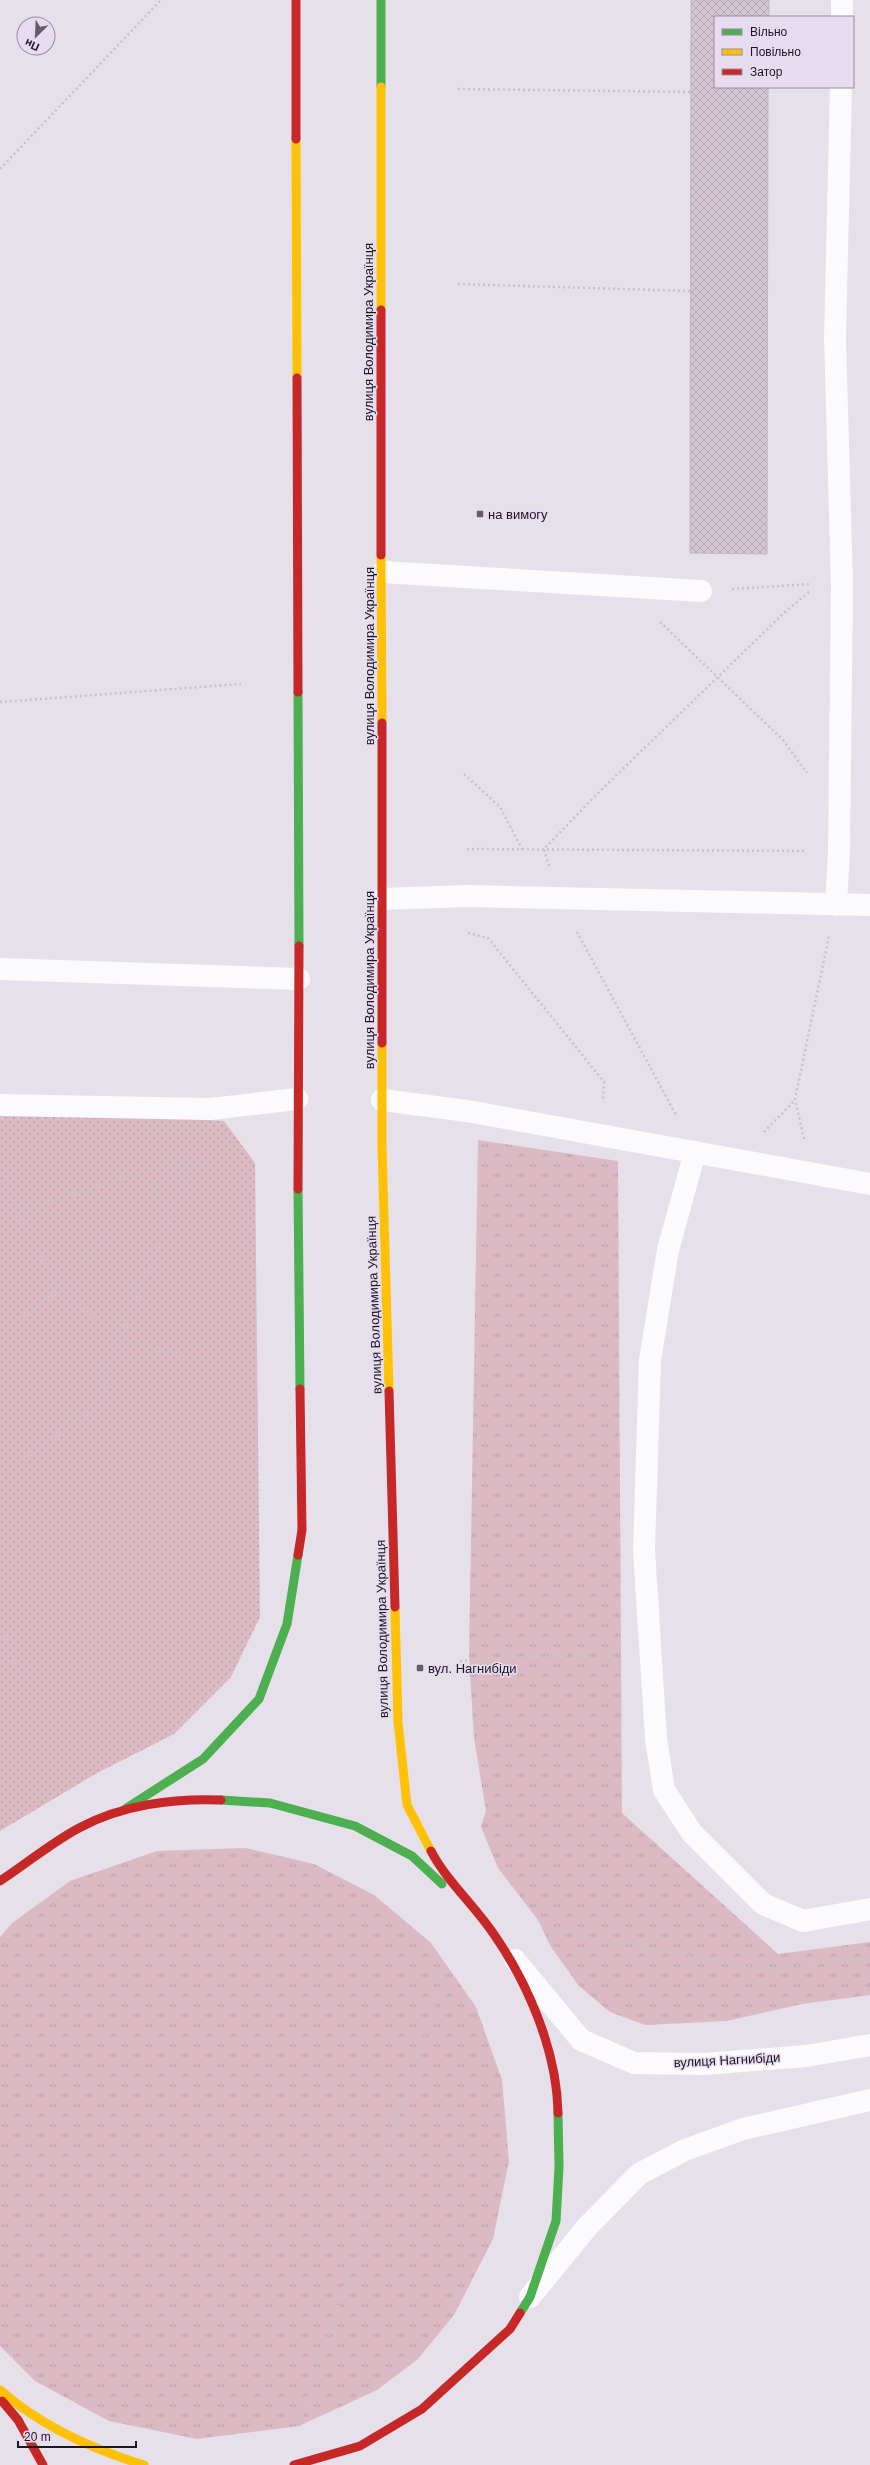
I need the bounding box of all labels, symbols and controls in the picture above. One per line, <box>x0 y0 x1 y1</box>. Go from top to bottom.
north arrow <box>16 16 56 56</box>
legend <box>714 16 854 88</box>
text: Вільно <box>750 25 788 39</box>
text: Пн <box>23 37 41 54</box>
text: Повільно <box>750 45 801 59</box>
text: Затор <box>750 65 783 79</box>
street label: вулиця Володимира Українця <box>361 243 376 421</box>
place label: на вимогу <box>488 507 548 522</box>
marker: на вимогу <box>475 509 485 519</box>
street label: вулиця Володимира Українця <box>362 567 377 745</box>
street label: вулиця Володимира Українця <box>362 891 377 1069</box>
street label: вулиця Володимира Українця <box>363 1216 385 1394</box>
street label: вулиця Володимира Українця <box>373 1540 391 1718</box>
place label: вул. Нагнибіди <box>428 1661 517 1676</box>
marker: вул. Нагнибіди <box>415 1663 425 1673</box>
street label: вулиця Нагнибіди <box>673 2050 781 2070</box>
scale bar <box>18 2423 136 2449</box>
text: 20 m <box>24 2430 51 2444</box>

